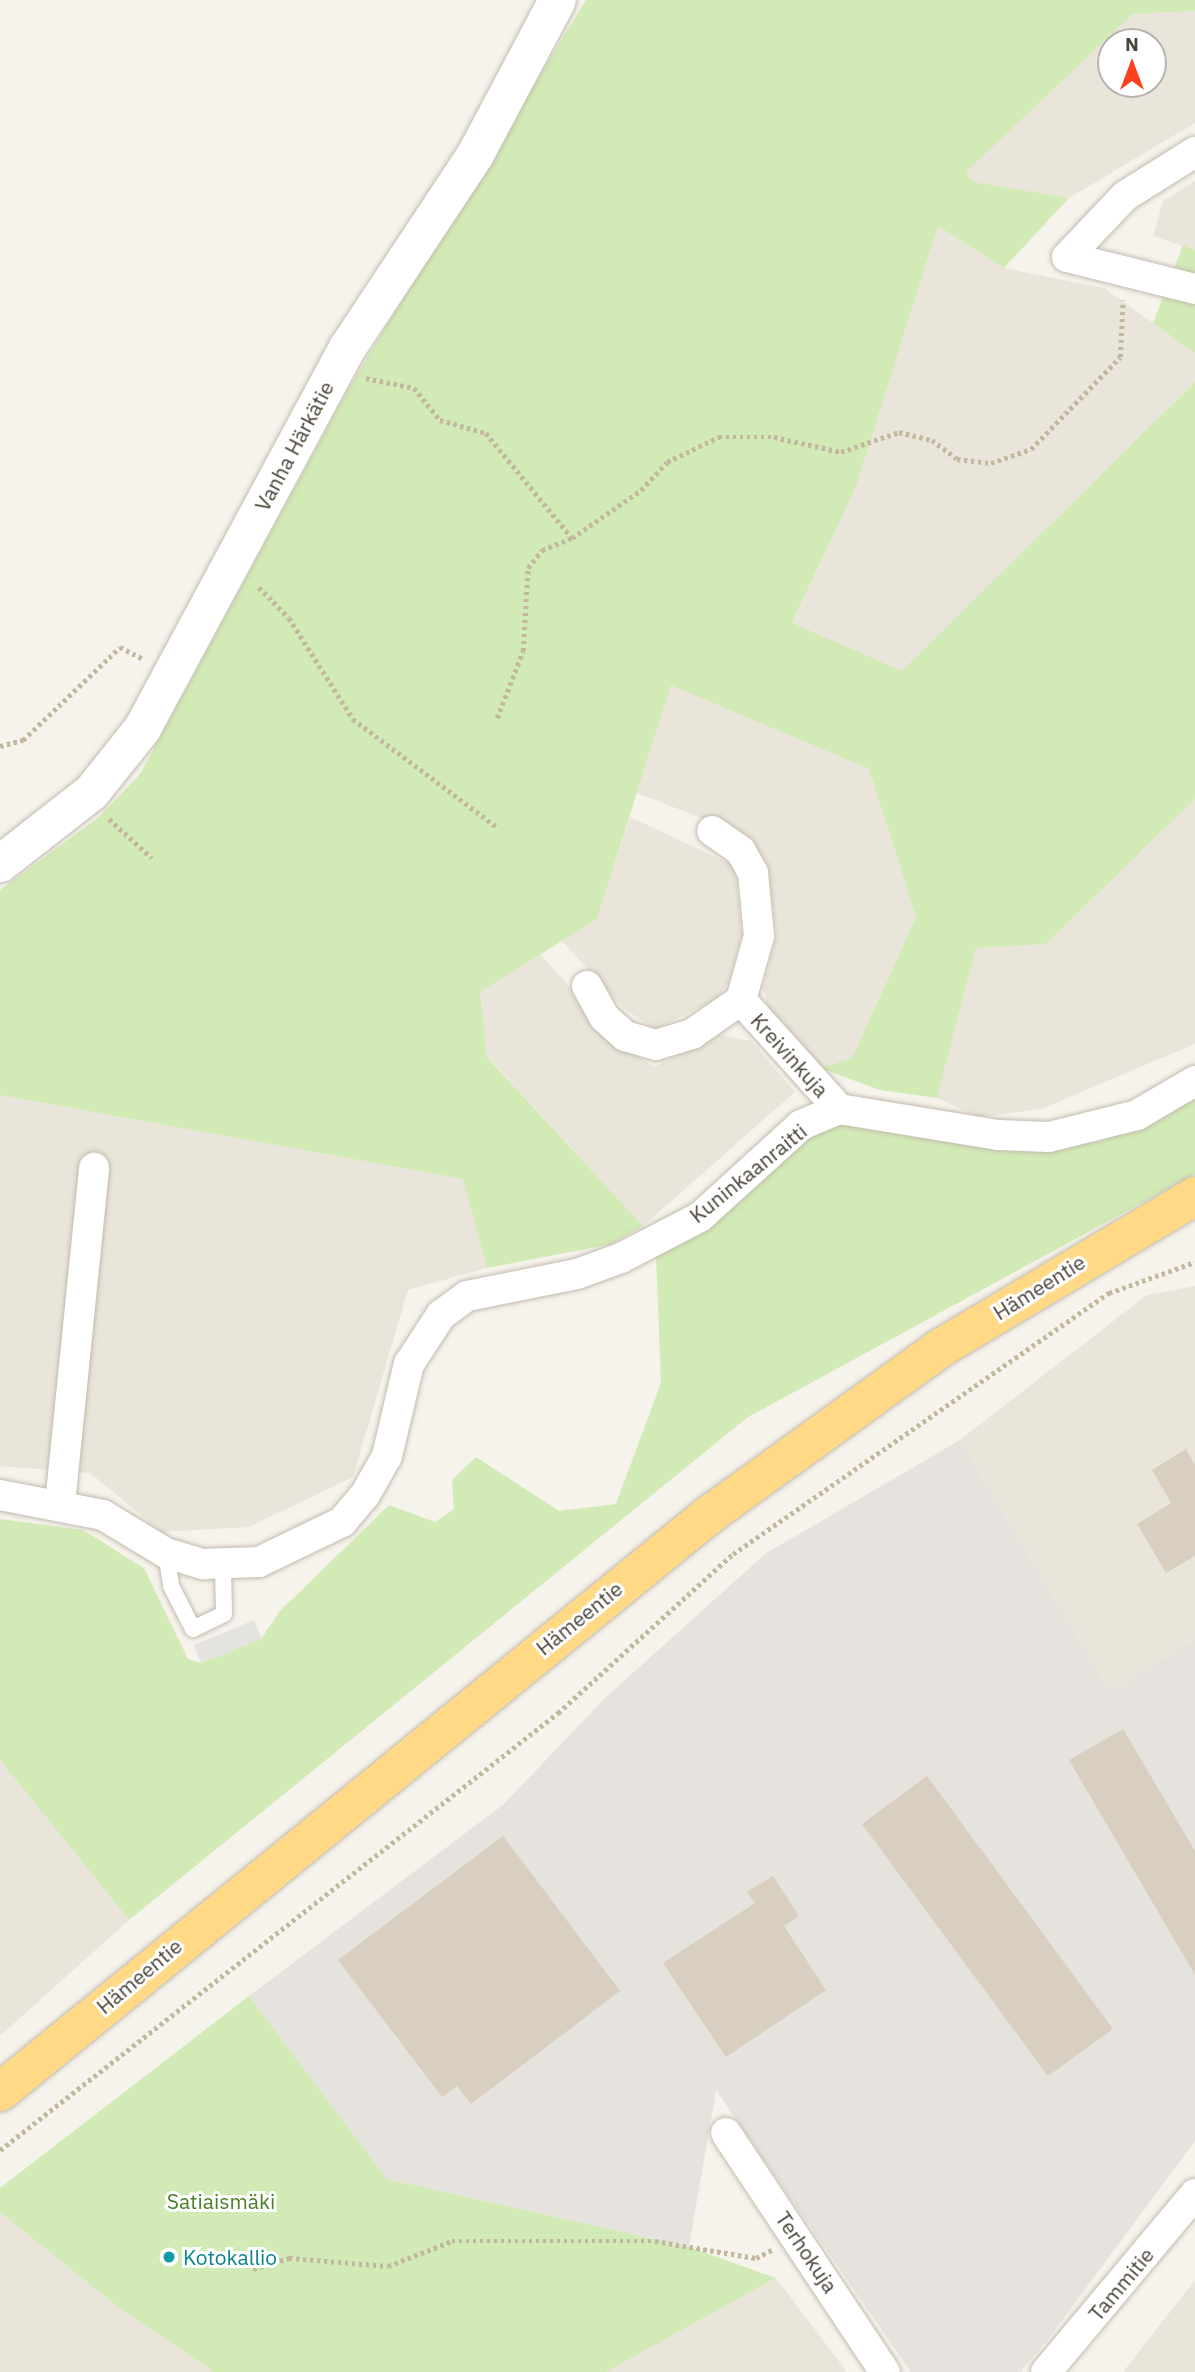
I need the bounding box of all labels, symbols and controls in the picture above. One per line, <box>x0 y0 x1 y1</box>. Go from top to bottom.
north arrow <box>1097 28 1167 98</box>
text: N <box>1125 32 1139 56</box>
street label: Vanha Härkätie <box>249 377 339 515</box>
street label: Kreivinkuja <box>746 1008 834 1102</box>
street label: Kuninkaanraitti <box>684 1118 812 1228</box>
street label: Hämeentie <box>988 1249 1090 1325</box>
street label: Hämeentie <box>531 1576 627 1660</box>
street label: Hämeentie <box>91 1933 187 2019</box>
park label: Satiaismäki <box>167 2188 275 2214</box>
street label: Terhokuja <box>771 2206 843 2298</box>
street label: Tammitie <box>1083 2242 1159 2326</box>
place label: Kotokallio <box>183 2244 277 2270</box>
marker: Kotokallio <box>161 2249 177 2265</box>

